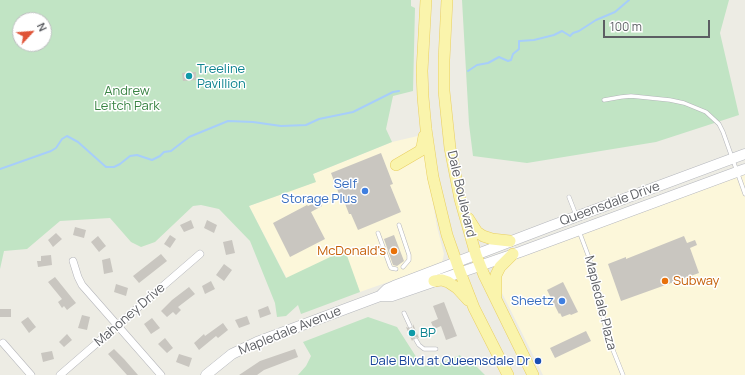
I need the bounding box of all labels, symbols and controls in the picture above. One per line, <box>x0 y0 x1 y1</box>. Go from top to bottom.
north arrow <box>12 12 52 52</box>
scale bar <box>605 12 712 38</box>
text: 100 m <box>610 18 642 35</box>
text: N <box>34 20 51 34</box>
place label: Treeline Pavillion <box>197 61 246 92</box>
marker: Treeline Pavillion <box>184 71 194 81</box>
park label: Andrew Leitch Park <box>94 83 160 114</box>
street label: Dale Boulevard <box>443 149 479 239</box>
place label: Self Storage Plus <box>281 176 357 207</box>
street label: Queensdale Drive <box>558 179 662 229</box>
marker: Self Storage Plus <box>360 186 370 196</box>
place label: McDonald's <box>317 243 386 259</box>
marker: McDonald's <box>389 246 399 256</box>
street label: Mapledale Plaza <box>581 254 619 352</box>
place label: Subway <box>673 273 719 289</box>
marker: Subway <box>660 276 670 286</box>
street label: Mahoney Drive <box>91 280 169 350</box>
place label: Sheetz <box>511 293 554 309</box>
marker: Sheetz <box>557 296 567 306</box>
street label: Mapledale Avenue <box>236 303 344 359</box>
place label: BP <box>420 325 436 341</box>
marker: BP <box>407 328 417 338</box>
place label: Dale Blvd at Queensdale Dr <box>370 353 530 369</box>
marker: Dale Blvd at Queensdale Dr <box>533 356 543 366</box>

